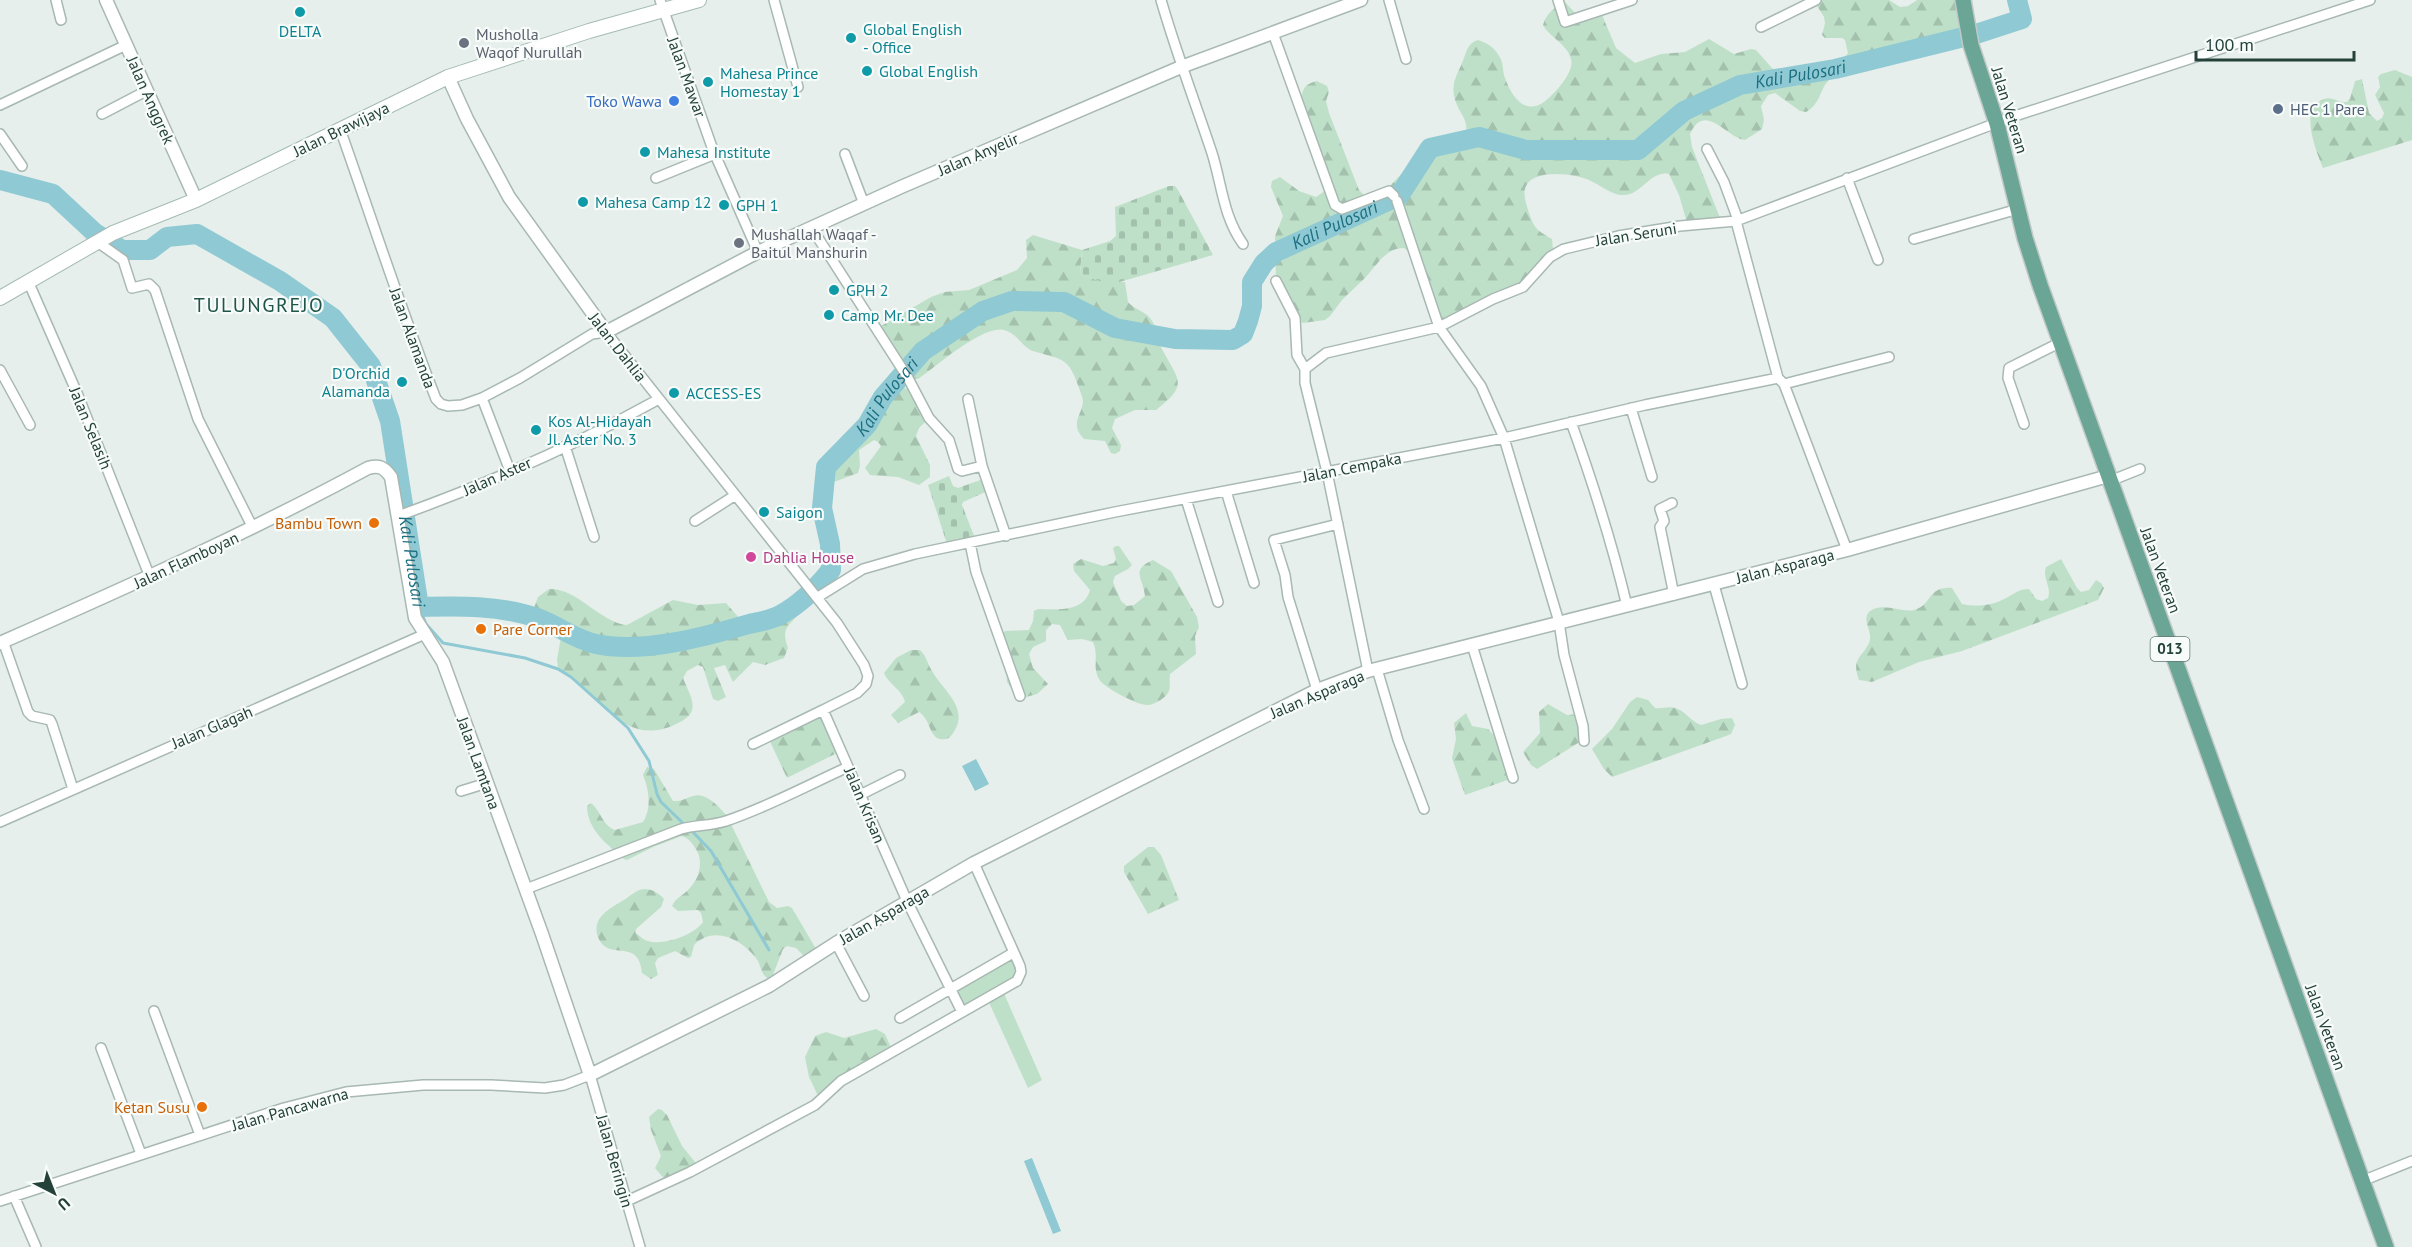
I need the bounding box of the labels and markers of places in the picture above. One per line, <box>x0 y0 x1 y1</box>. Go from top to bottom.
marker: DELTA <box>293 5 307 19</box>
place label: Global English - Office <box>863 19 962 57</box>
place label: DELTA <box>279 21 322 41</box>
place label: Musholla Waqof Nurullah <box>476 24 582 62</box>
marker: Global English - Office <box>844 31 858 45</box>
marker: Musholla Waqof Nurullah <box>457 36 471 50</box>
place label: Global English <box>879 61 978 81</box>
place label: Mahesa Prince Homestay 1 <box>720 63 818 101</box>
marker: Global English <box>860 64 874 78</box>
marker: Mahesa Prince Homestay 1 <box>701 75 715 89</box>
place label: Toko Wawa <box>586 91 662 111</box>
marker: Toko Wawa <box>667 94 681 108</box>
place label: HEC 1 Pare <box>2290 99 2365 119</box>
marker: HEC 1 Pare <box>2271 102 2285 116</box>
place label: Mahesa Institute <box>657 142 771 162</box>
marker: Mahesa Institute <box>638 145 652 159</box>
place label: Mahesa Camp 12 <box>595 192 712 212</box>
marker: Mahesa Camp 12 <box>576 195 590 209</box>
place label: GPH 1 <box>736 195 778 215</box>
marker: GPH 1 <box>717 198 731 212</box>
place label: Mushallah Waqaf - Baitul Manshurin <box>751 224 877 262</box>
marker: Mushallah Waqaf - Baitul Manshurin <box>732 236 746 250</box>
place label: GPH 2 <box>846 280 888 300</box>
marker: GPH 2 <box>827 283 841 297</box>
place label: Camp Mr. Dee <box>841 305 934 325</box>
marker: Camp Mr. Dee <box>822 308 836 322</box>
place label: D'Orchid Alamanda <box>322 363 390 401</box>
marker: D'Orchid Alamanda <box>395 375 409 389</box>
place label: ACCESS-ES <box>686 383 761 403</box>
marker: ACCESS-ES <box>667 386 681 400</box>
place label: Kos Al-Hidayah Jl. Aster No. 3 <box>547 411 652 449</box>
marker: Kos Al-Hidayah Jl. Aster No. 3 <box>529 423 543 437</box>
place label: Saigon <box>776 502 823 522</box>
marker: Saigon <box>757 505 771 519</box>
place label: Bambu Town <box>275 513 362 533</box>
marker: Bambu Town <box>367 516 381 530</box>
place label: Dahlia House <box>763 547 854 567</box>
marker: Dahlia House <box>744 550 758 564</box>
place label: Pare Corner <box>493 619 573 639</box>
marker: Pare Corner <box>474 622 488 636</box>
place label: Ketan Susu <box>114 1097 190 1117</box>
marker: Ketan Susu <box>195 1100 209 1114</box>

